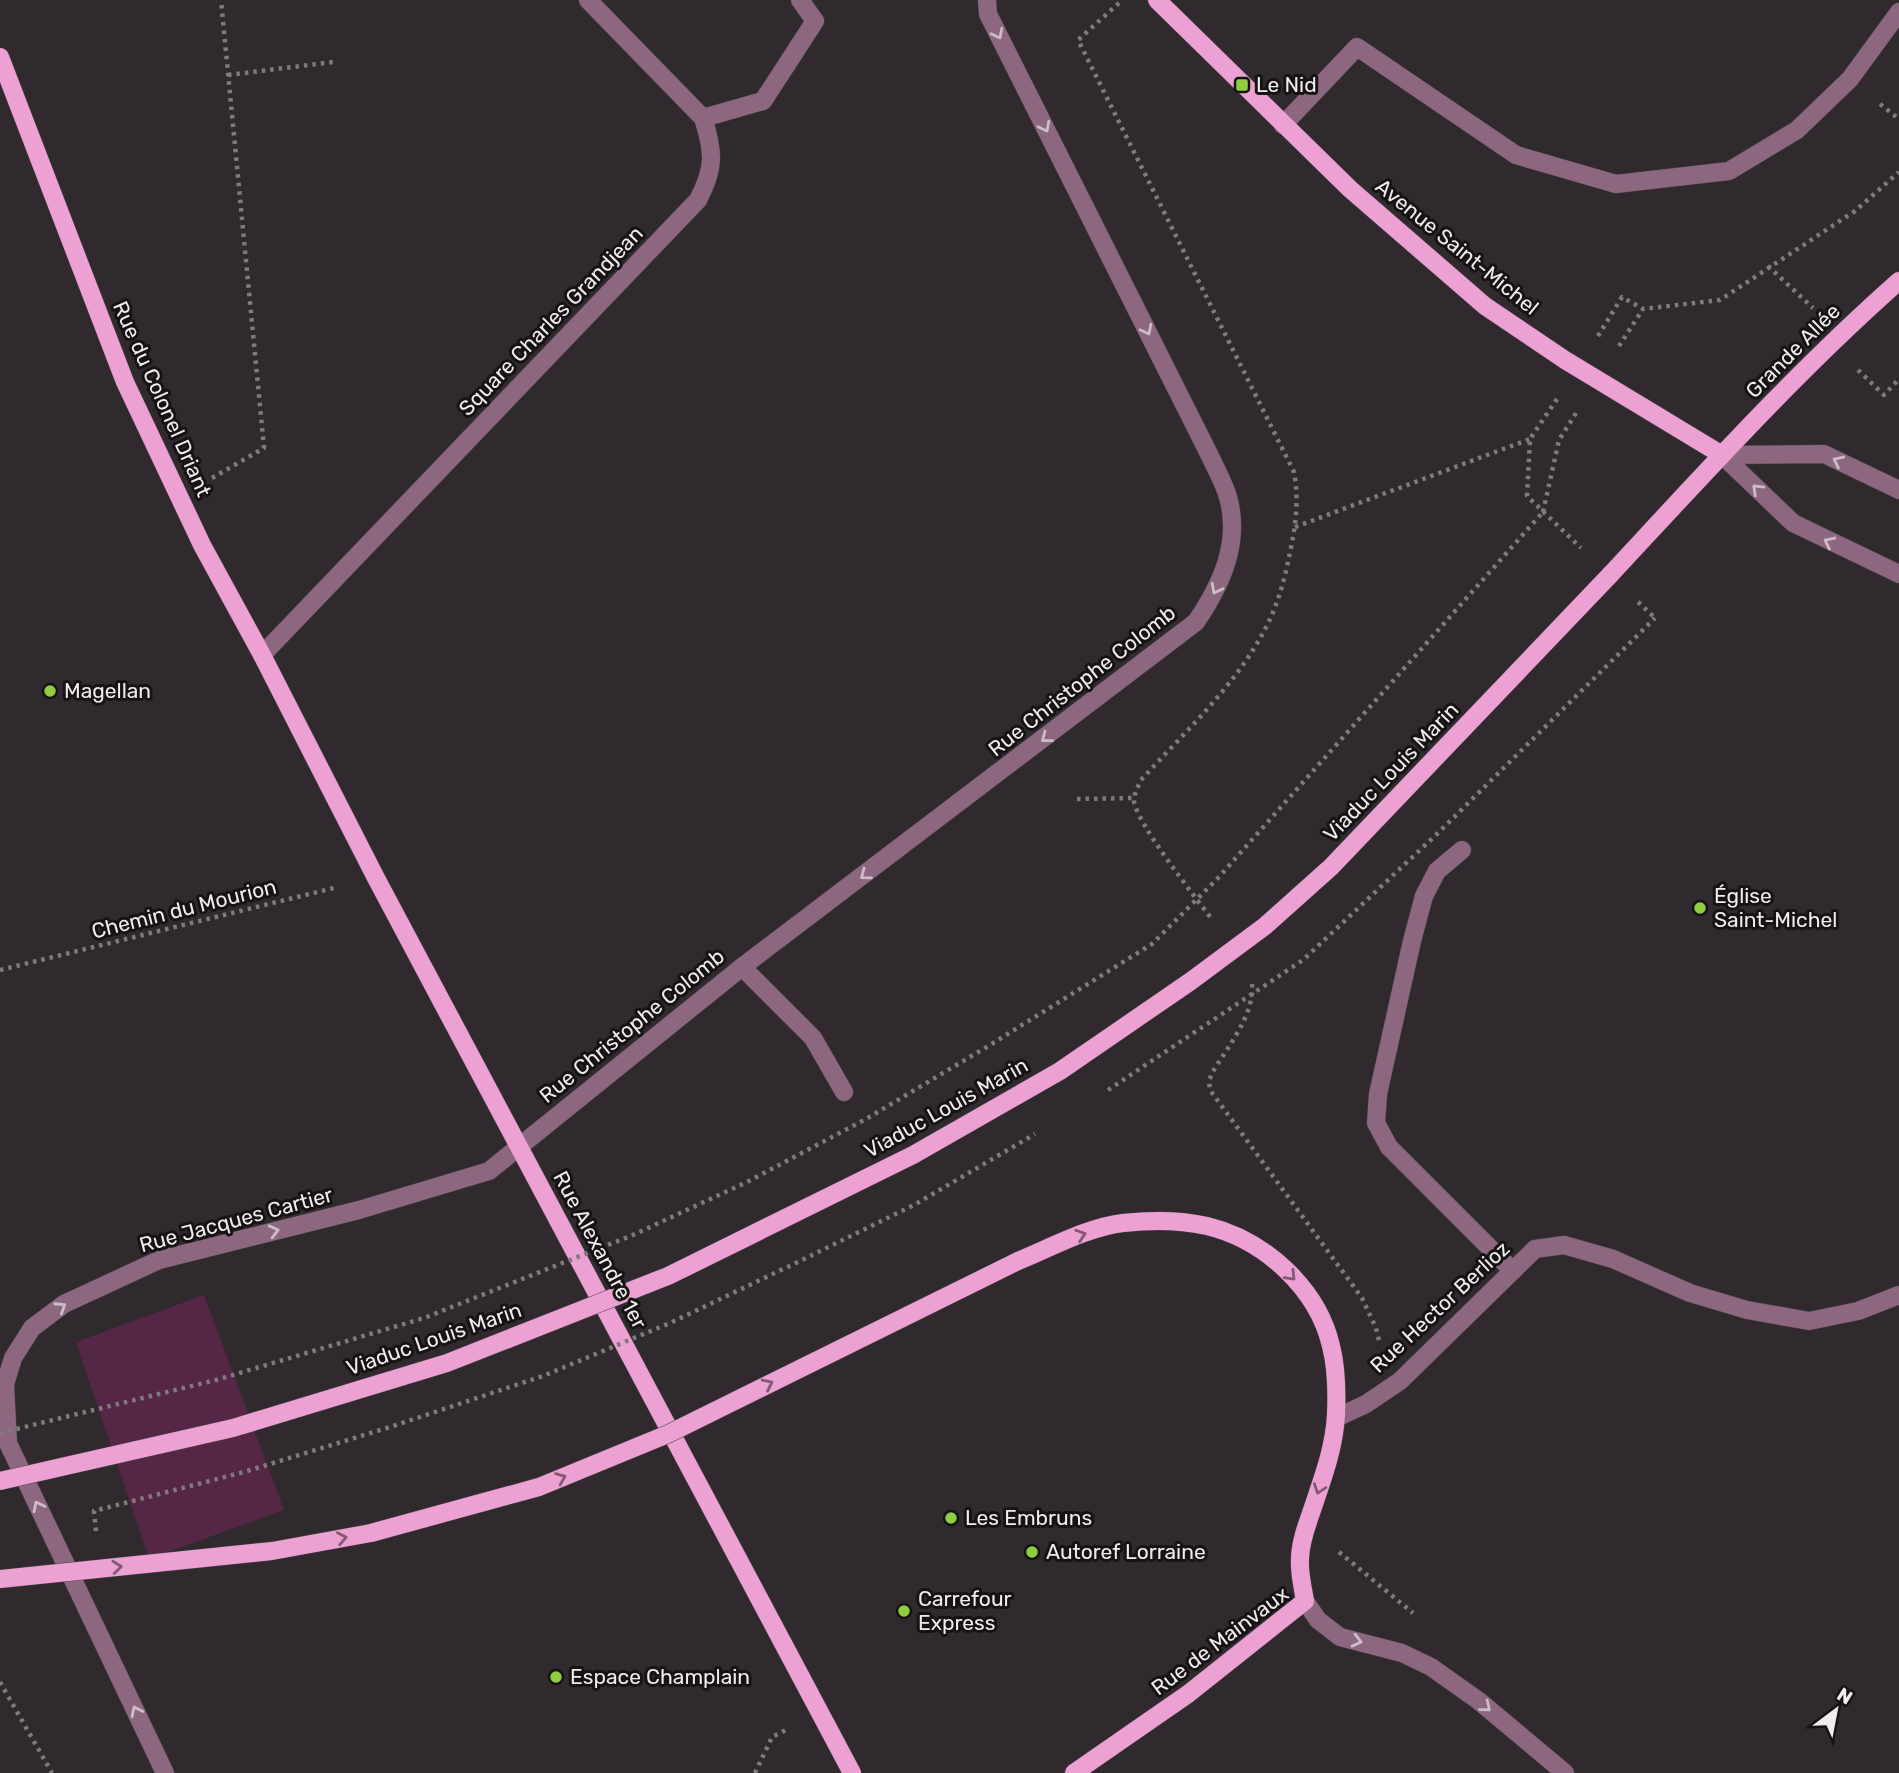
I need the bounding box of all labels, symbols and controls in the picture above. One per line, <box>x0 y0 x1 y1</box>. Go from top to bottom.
one-way arrow <box>989 27 1003 39</box>
place label: Le Nid <box>1256 72 1317 97</box>
marker: Le Nid <box>1234 77 1250 93</box>
one-way arrow <box>1036 120 1050 132</box>
street label: Avenue Saint-Michel <box>1371 173 1544 320</box>
street label: Square Charles Grandjean <box>453 221 648 421</box>
street label: Rue du Colonel Driant <box>108 297 217 500</box>
street label: Grande Allée <box>1740 298 1845 403</box>
one-way arrow <box>1138 323 1152 335</box>
one-way arrow <box>1832 455 1845 469</box>
one-way arrow <box>1752 485 1765 498</box>
one-way arrow <box>1824 536 1836 550</box>
one-way arrow <box>1211 582 1225 595</box>
street label: Rue Christophe Colomb <box>983 600 1180 761</box>
place label: Magellan <box>64 678 151 703</box>
marker: Magellan <box>42 683 58 699</box>
street label: Viaduc Louis Marin <box>1318 697 1463 846</box>
one-way arrow <box>1042 729 1054 742</box>
one-way arrow <box>860 867 873 879</box>
street label: Chemin du Mourion <box>89 873 279 944</box>
place label: Église Saint-Michel <box>1714 883 1837 932</box>
marker: Église Saint-Michel <box>1692 900 1708 916</box>
street label: Rue Christophe Colomb <box>534 943 729 1108</box>
street label: Viaduc Louis Marin <box>859 1052 1032 1163</box>
street label: Rue Alexandre 1er <box>548 1167 653 1333</box>
street label: Rue Jacques Cartier <box>136 1182 335 1257</box>
one-way arrow <box>268 1225 280 1239</box>
one-way arrow <box>1075 1229 1087 1244</box>
street label: Rue Hector Berlioz <box>1365 1236 1514 1378</box>
one-way arrow <box>1283 1268 1296 1281</box>
street label: Viaduc Louis Marin <box>343 1297 525 1380</box>
one-way arrow <box>53 1303 66 1316</box>
one-way arrow <box>761 1379 774 1393</box>
one-way arrow <box>554 1472 567 1486</box>
one-way arrow <box>1313 1482 1327 1495</box>
one-way arrow <box>32 1501 46 1513</box>
place label: Les Embruns <box>965 1505 1092 1530</box>
marker: Les Embruns <box>943 1510 959 1526</box>
one-way arrow <box>336 1531 348 1546</box>
place label: Autoref Lorraine <box>1046 1539 1206 1564</box>
marker: Autoref Lorraine <box>1024 1544 1040 1560</box>
one-way arrow <box>111 1560 123 1575</box>
street label: Rue de Mainvaux <box>1146 1581 1293 1700</box>
place label: Carrefour Express <box>918 1586 1012 1635</box>
marker: Carrefour Express <box>896 1603 912 1619</box>
one-way arrow <box>1351 1633 1363 1647</box>
place label: Espace Champlain <box>570 1664 750 1689</box>
marker: Espace Champlain <box>548 1669 564 1685</box>
north arrow <box>1801 1675 1871 1745</box>
text: N <box>1833 1683 1857 1709</box>
one-way arrow <box>1477 1699 1490 1711</box>
one-way arrow <box>130 1706 144 1718</box>

